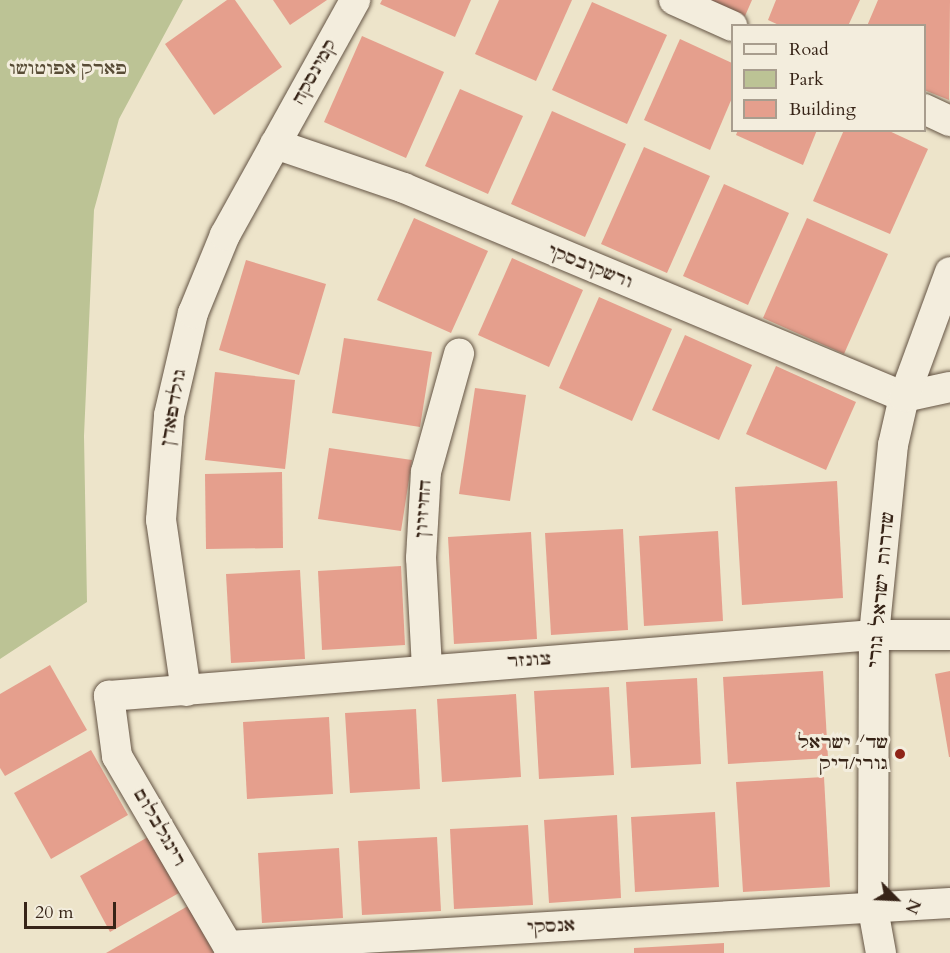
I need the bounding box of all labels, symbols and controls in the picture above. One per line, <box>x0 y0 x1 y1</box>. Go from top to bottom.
legend <box>731 24 926 132</box>
street label: קמינסקה <box>288 36 342 108</box>
text: Road <box>789 37 829 62</box>
park label: פארק אפוטושו <box>9 58 127 80</box>
text: Park <box>789 67 824 92</box>
text: Building <box>789 97 856 122</box>
street label: ורשקובסקי <box>544 240 636 294</box>
street label: גולדפאדן <box>157 367 191 449</box>
street label: החיזיון <box>411 479 437 539</box>
street label: שדרות ישראל גורי <box>865 515 899 665</box>
street label: צונזר <box>506 649 552 673</box>
place label: שד׳ ישראל גורי/דיק <box>802 733 888 776</box>
marker: שד׳ ישראל גורי/דיק <box>893 747 907 761</box>
street label: רינגלבלום <box>128 786 190 870</box>
north arrow <box>866 869 926 929</box>
scale bar <box>27 890 118 928</box>
text: N <box>900 895 925 917</box>
text: 20 m <box>35 900 74 925</box>
street label: אנסקי <box>526 915 576 939</box>

